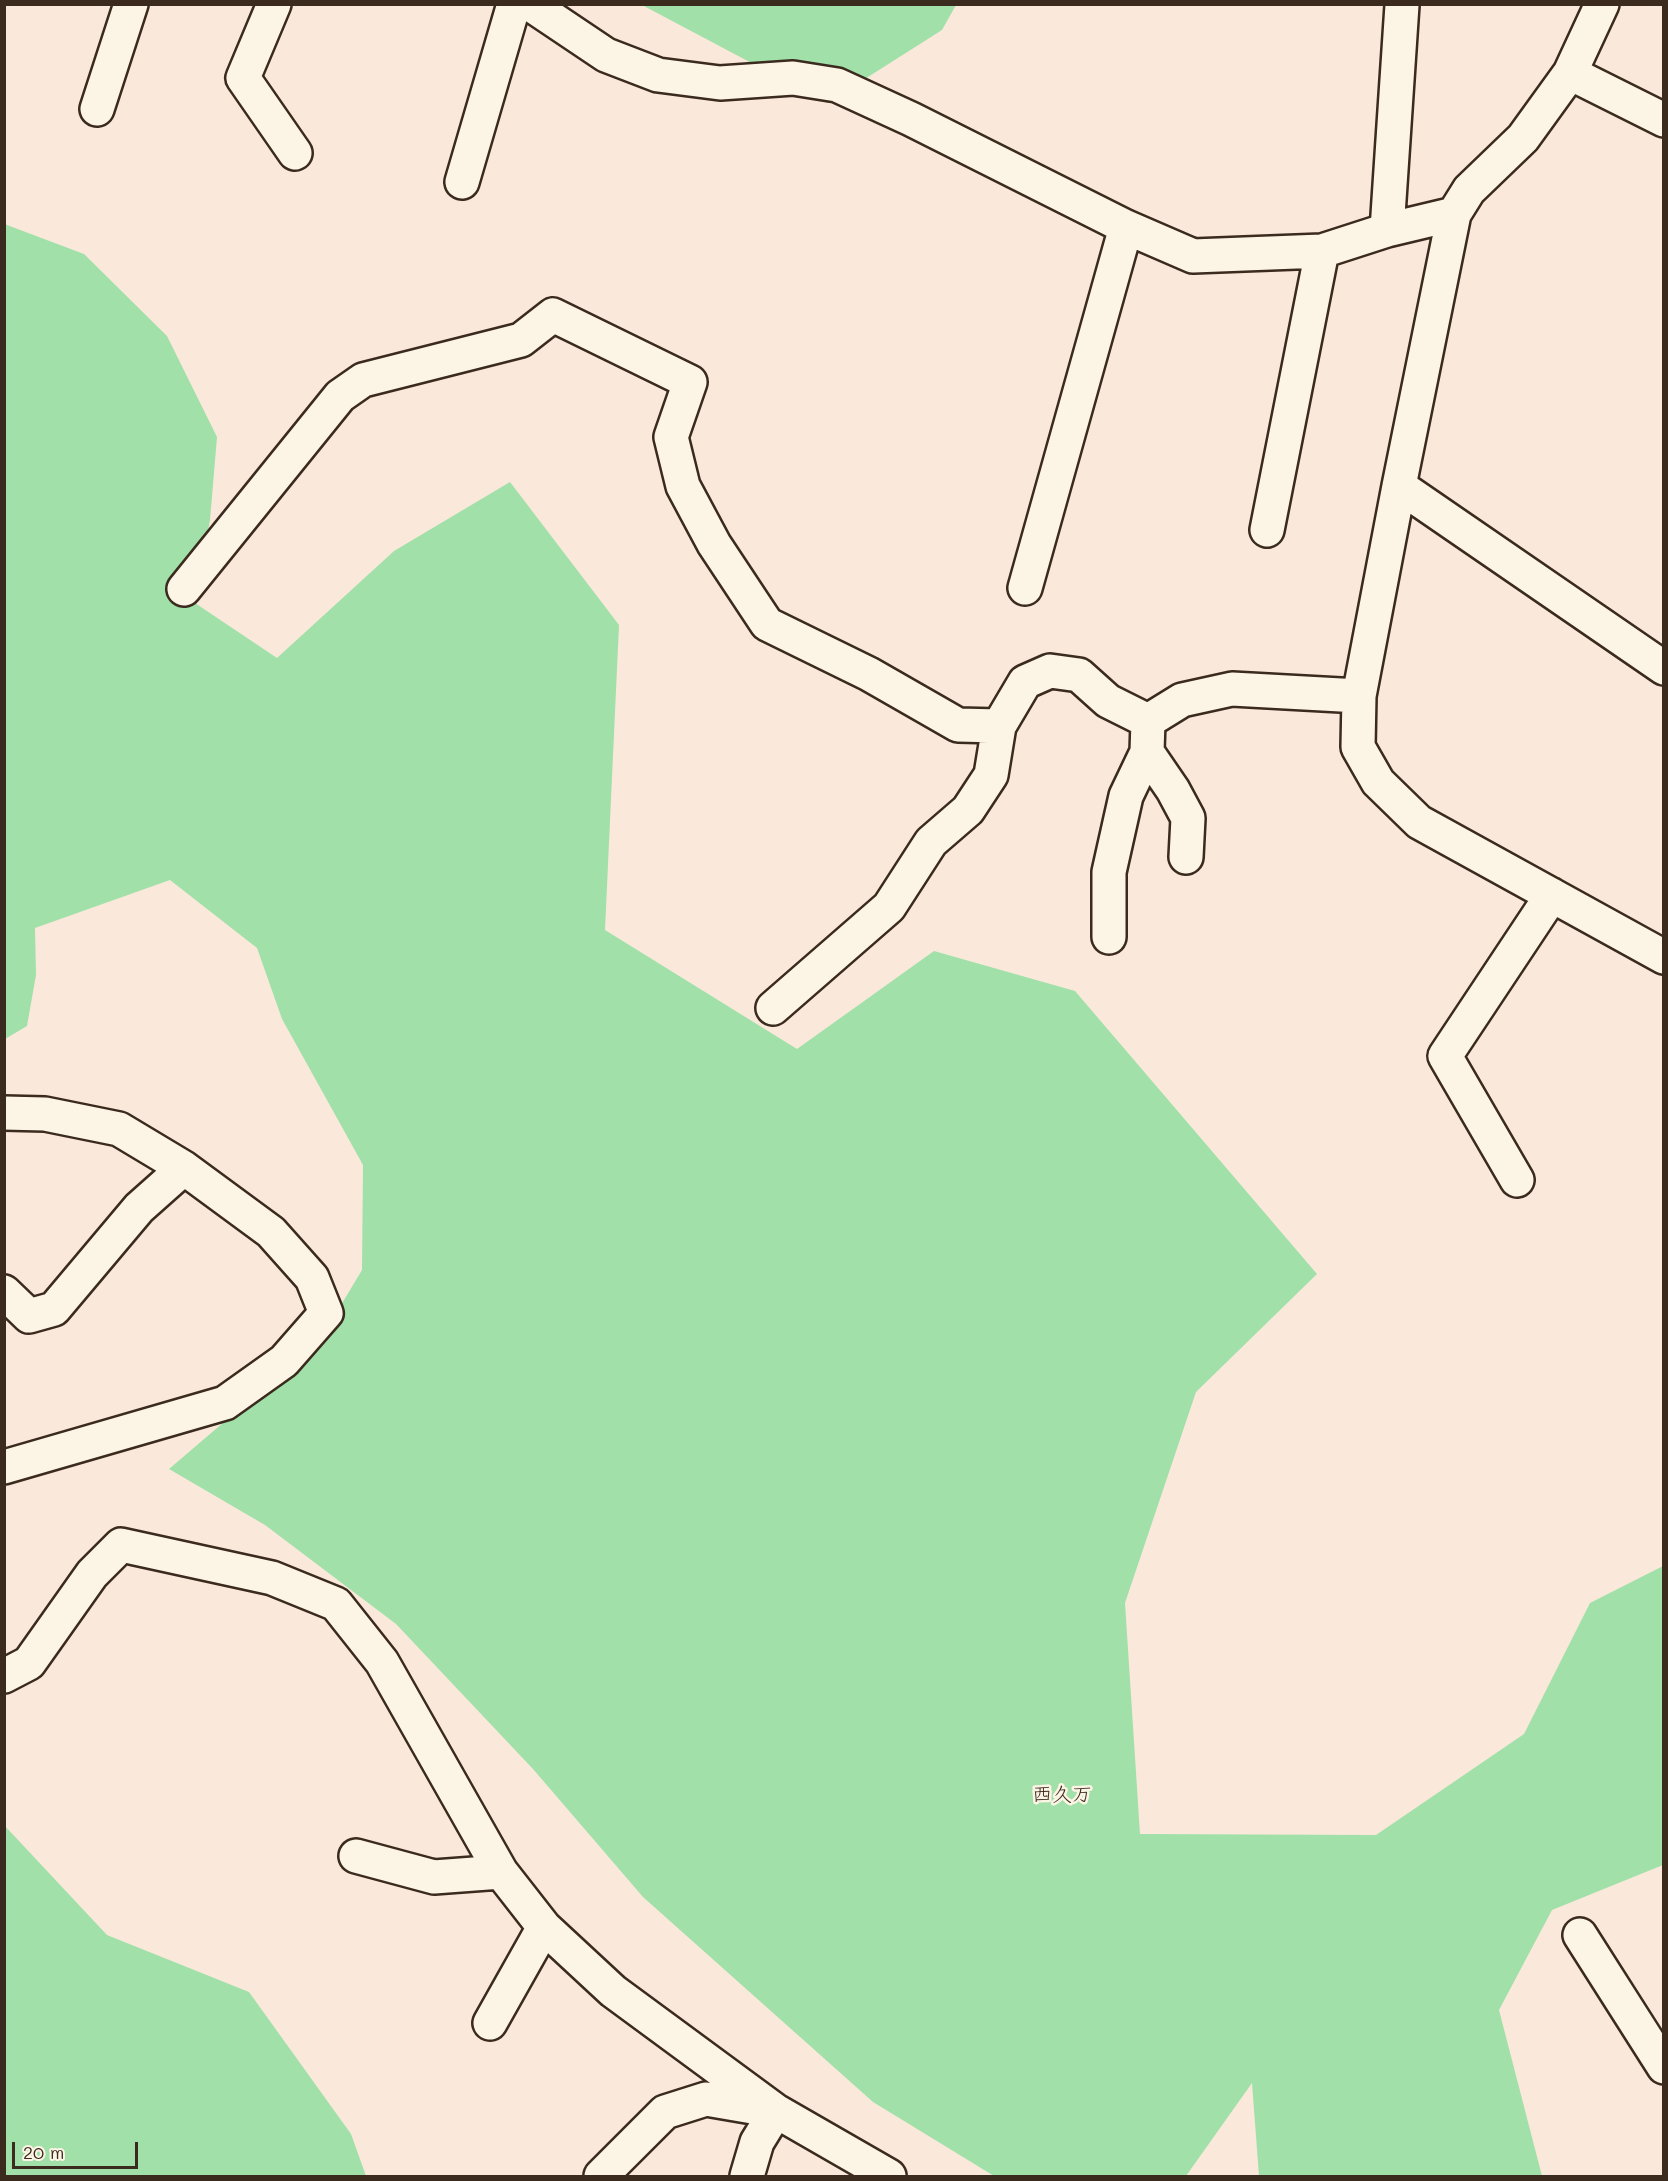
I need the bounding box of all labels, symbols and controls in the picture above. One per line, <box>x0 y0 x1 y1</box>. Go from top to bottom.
district label: 西久万 <box>1032 1783 1092 1807</box>
scale bar <box>15 2130 141 2168</box>
text: 20 m <box>23 2140 64 2164</box>

